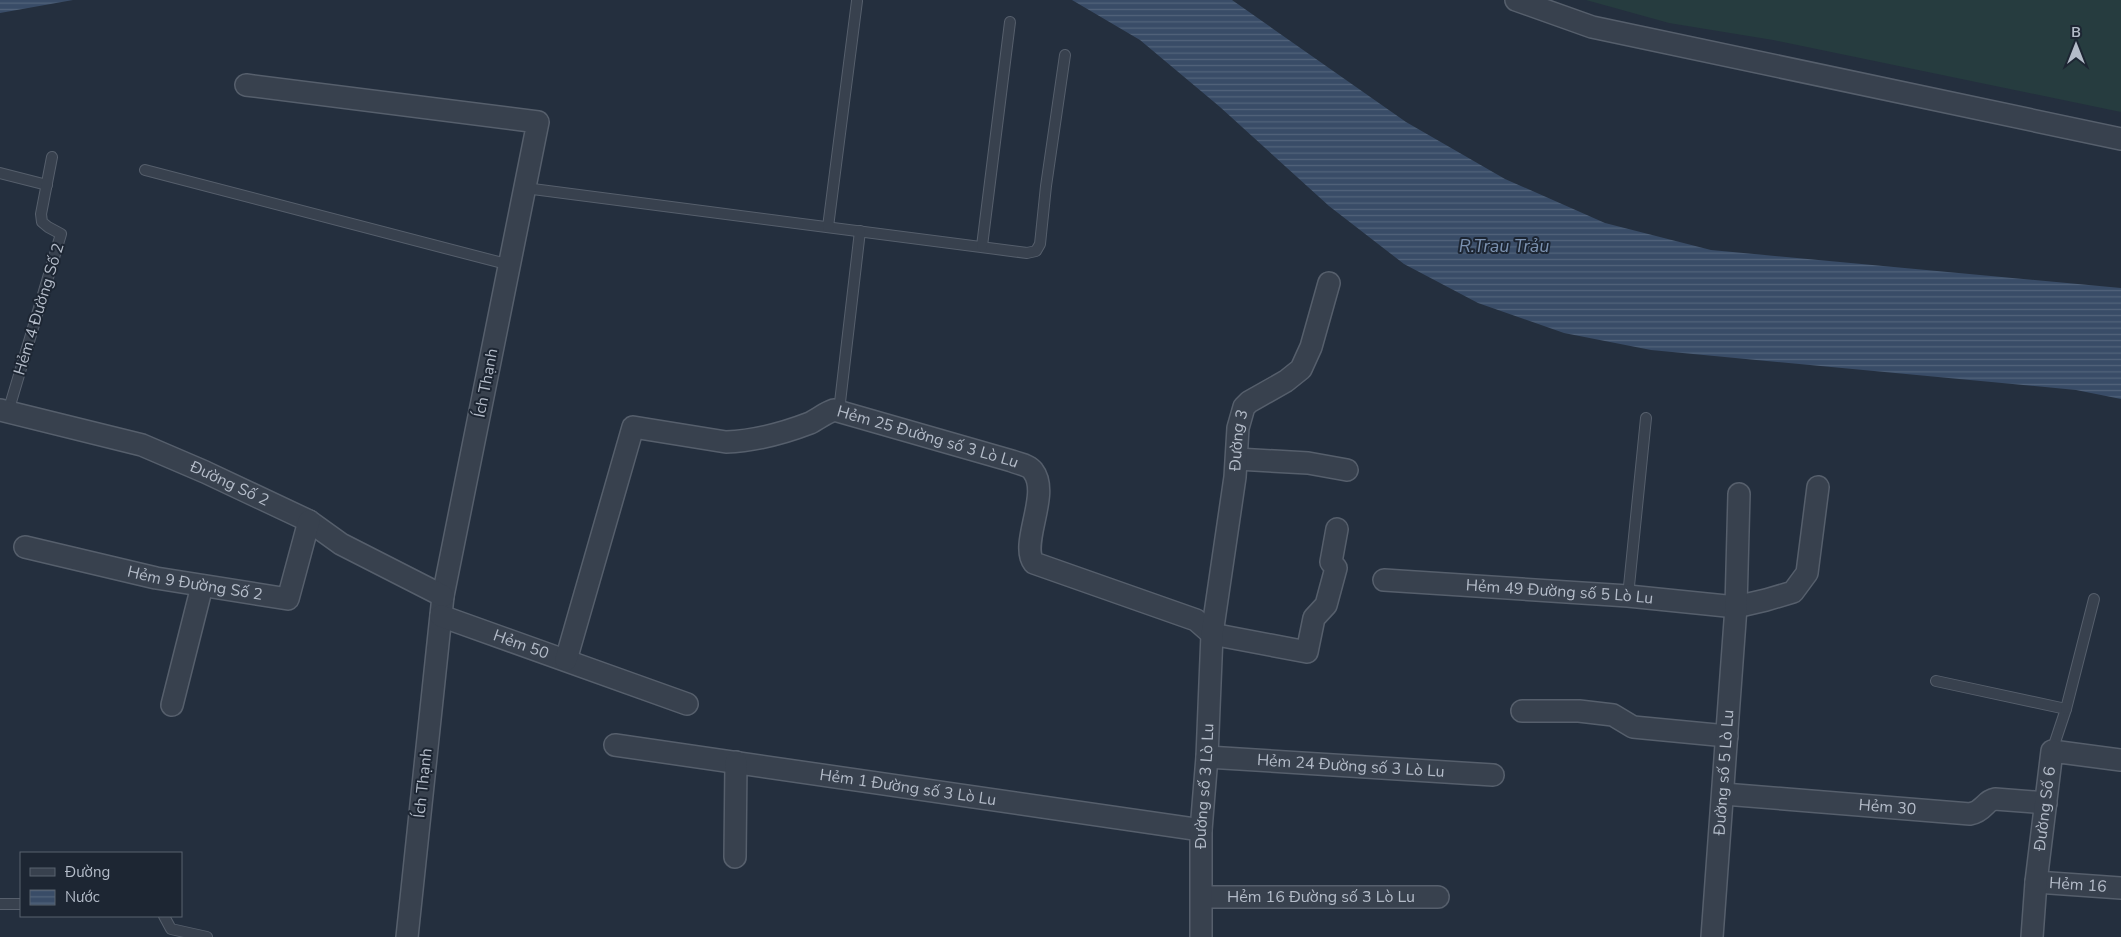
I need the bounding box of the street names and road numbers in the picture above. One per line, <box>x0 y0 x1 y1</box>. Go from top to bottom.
street label: Hẻm 4 Đường Số 2 <box>8 240 70 378</box>
street label: Ích Thạnh <box>469 346 503 420</box>
street label: Hẻm 25 Đường số 3 Lò Lu <box>834 400 1022 474</box>
street label: Đường 3 <box>1224 407 1254 473</box>
street label: Đường Số 2 <box>186 455 273 512</box>
street label: Hẻm 9 Đường Số 2 <box>125 561 264 606</box>
street label: Hẻm 49 Đường số 5 Lò Lu <box>1465 574 1654 610</box>
street label: Hẻm 50 <box>490 625 552 665</box>
street label: Đường số 5 Lò Lu <box>1708 709 1740 837</box>
street label: Đường số 3 Lò Lu <box>1190 723 1219 850</box>
street label: Ích Thạnh <box>408 747 438 819</box>
street label: Hẻm 24 Đường số 3 Lò Lu <box>1256 749 1445 783</box>
street label: Hẻm 1 Đường số 3 Lò Lu <box>818 764 998 811</box>
street label: Đường Số 6 <box>2029 765 2061 853</box>
street label: Hẻm 30 <box>1858 794 1917 821</box>
street label: Hẻm 16 <box>2048 872 2107 898</box>
street label: Hẻm 16 Đường số 3 Lò Lu <box>1227 886 1415 908</box>

